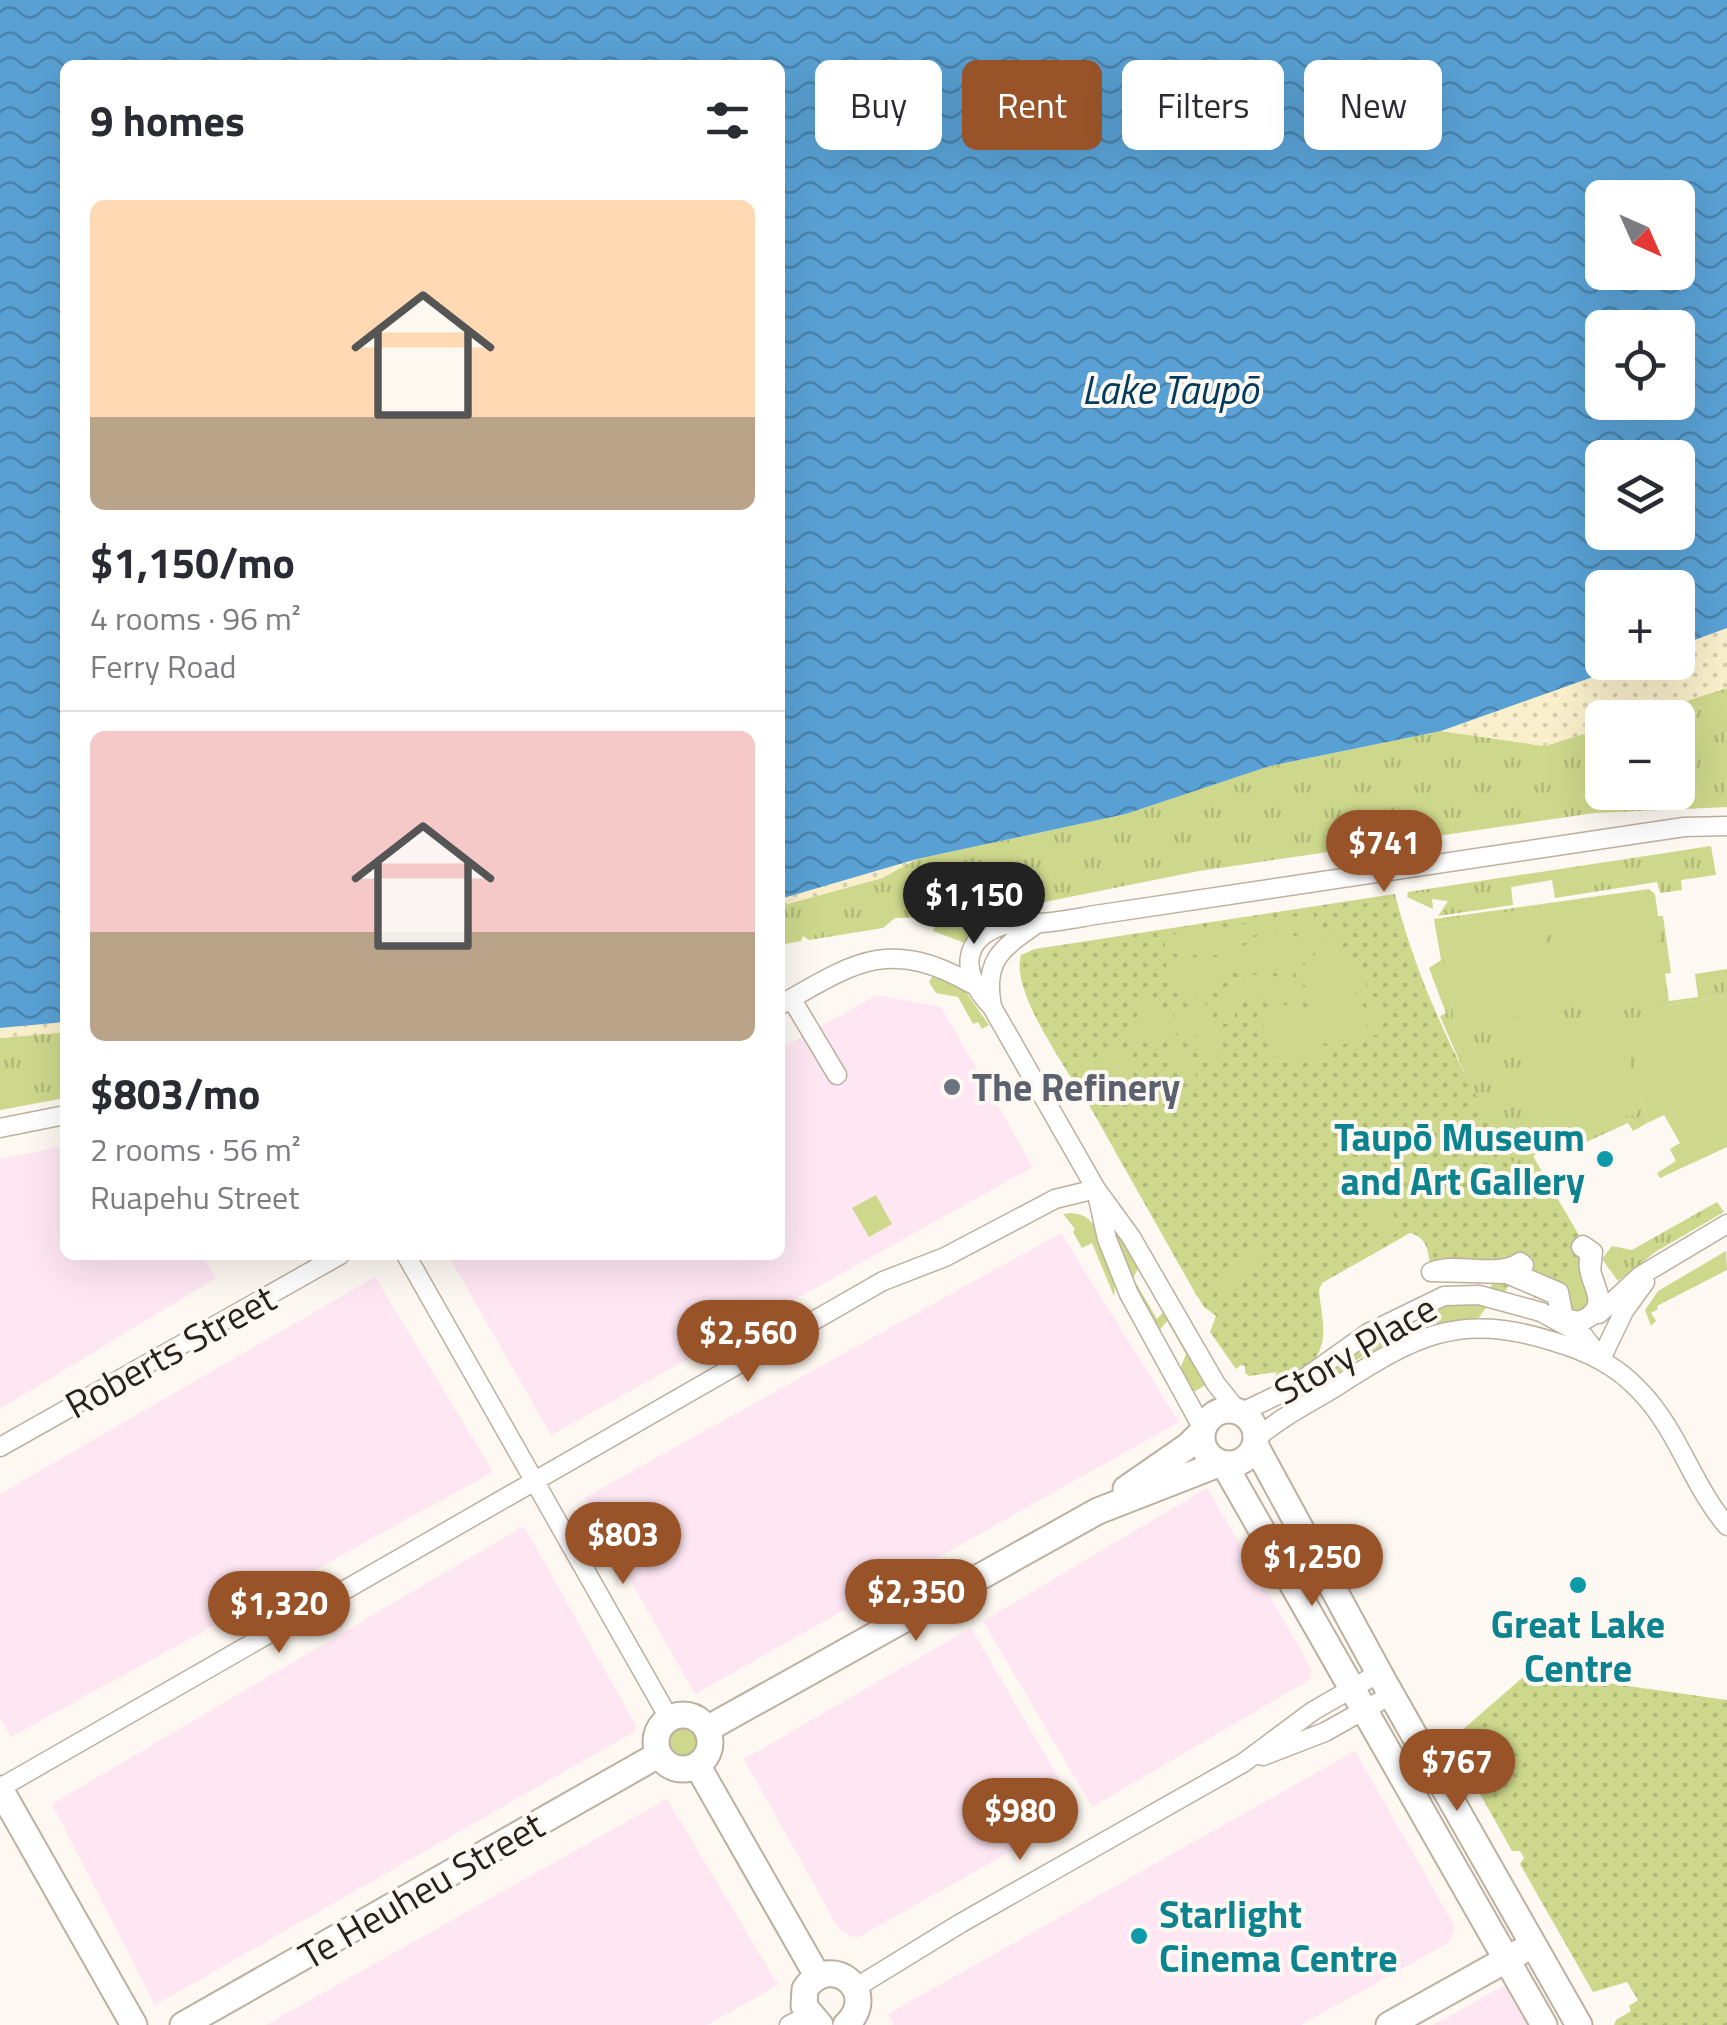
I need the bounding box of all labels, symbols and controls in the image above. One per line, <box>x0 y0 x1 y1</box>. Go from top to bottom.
chip: Buy <box>815 60 942 150</box>
chip: Rent <box>962 60 1102 150</box>
chip: Filters <box>1122 60 1284 150</box>
chip: New <box>1304 60 1442 150</box>
text: 9 homes <box>90 88 245 152</box>
icon: filters <box>700 93 755 148</box>
north arrow <box>1585 180 1695 290</box>
map controls <box>1585 180 1695 810</box>
icon: home <box>333 265 513 445</box>
button: locate <box>1585 310 1695 420</box>
water label: Lake Taupō <box>1082 359 1261 420</box>
button: layers <box>1585 440 1695 550</box>
text: $1,150/mo <box>90 530 295 594</box>
button: + <box>1585 570 1695 680</box>
text: 4 rooms · 96 m² <box>90 594 301 642</box>
text: Ferry Road <box>90 642 236 690</box>
button: − <box>1585 700 1695 810</box>
icon: home <box>333 796 513 976</box>
pin: $741 <box>1325 810 1443 895</box>
text: $741 <box>1348 818 1420 866</box>
pin: $1,150 <box>893 862 1055 947</box>
text: $1,150 <box>925 870 1023 918</box>
place label: The Refinery <box>972 1058 1180 1116</box>
text: $803/mo <box>90 1061 260 1125</box>
marker: The Refinery <box>941 1076 963 1098</box>
place label: Taupō Museum and Art Gallery <box>1334 1108 1585 1210</box>
text: 2 rooms · 56 m² <box>90 1125 301 1173</box>
marker: Taupō Museum and Art Gallery <box>1594 1148 1616 1170</box>
text: Ruapehu Street <box>90 1173 299 1221</box>
street label: Roberts Street <box>54 1269 286 1433</box>
street label: Story Place <box>1263 1279 1447 1419</box>
pin: $2,560 <box>667 1300 829 1385</box>
text: $2,560 <box>699 1308 797 1356</box>
pin: $803 <box>564 1502 682 1587</box>
text: $803 <box>587 1510 659 1558</box>
pin: $1,250 <box>1231 1524 1393 1609</box>
text: $1,250 <box>1263 1532 1361 1580</box>
pin: $2,350 <box>835 1559 997 1644</box>
text: $2,350 <box>867 1567 965 1615</box>
pin: $1,320 <box>198 1571 360 1656</box>
marker: Great Lake Centre <box>1567 1574 1589 1596</box>
text: $1,320 <box>230 1579 328 1627</box>
place label: Great Lake Centre <box>1491 1595 1665 1697</box>
pin: $767 <box>1398 1729 1516 1814</box>
text: $767 <box>1421 1737 1493 1785</box>
pin: $980 <box>961 1778 1079 1863</box>
text: $980 <box>984 1786 1056 1834</box>
street label: Te Heuheu Street <box>287 1796 555 1984</box>
place label: Starlight Cinema Centre <box>1159 1885 1398 1987</box>
marker: Starlight Cinema Centre <box>1128 1925 1150 1947</box>

